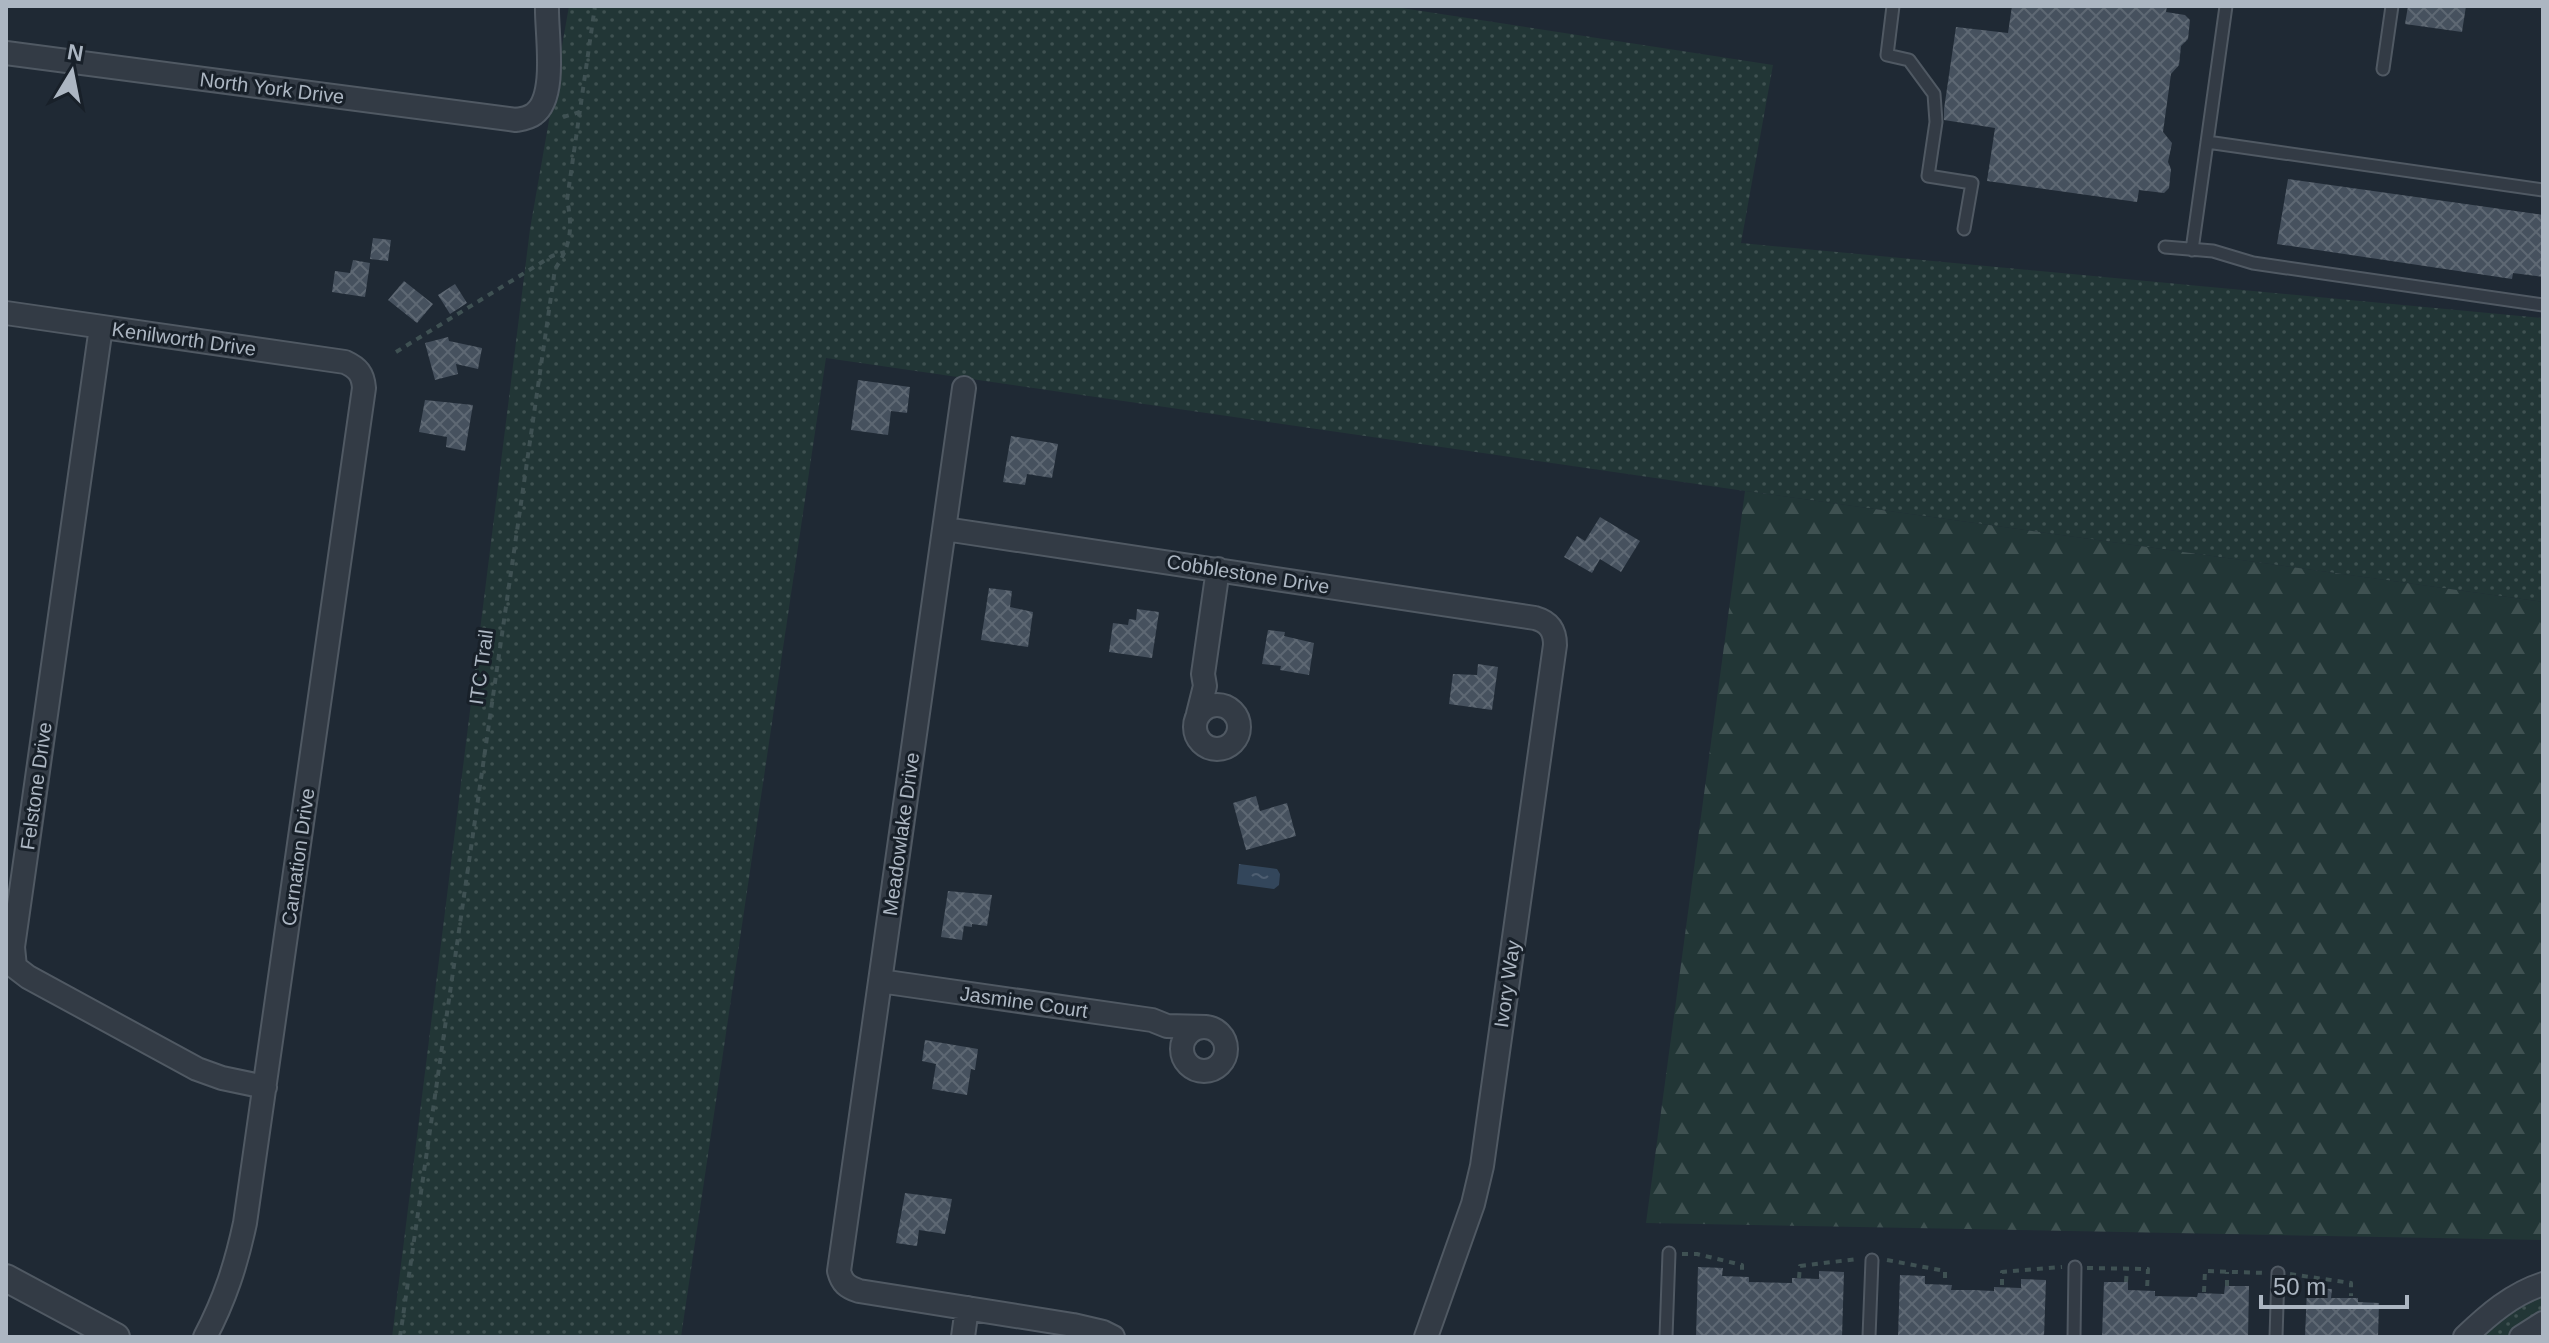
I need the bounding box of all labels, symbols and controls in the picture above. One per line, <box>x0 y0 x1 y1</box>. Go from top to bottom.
north arrow <box>32 32 112 112</box>
text: N <box>65 39 85 66</box>
street label: North York Drive <box>198 68 346 108</box>
street label: Kenilworth Drive <box>110 318 258 360</box>
street label: Cobblestone Drive <box>1165 550 1331 598</box>
street label: ITC Trail <box>465 628 497 706</box>
street label: Felstone Drive <box>16 721 56 851</box>
street label: Meadowlake Drive <box>879 751 923 917</box>
street label: Carnation Drive <box>277 787 319 927</box>
street label: Ivory Way <box>1490 939 1524 1029</box>
street label: Jasmine Court <box>959 982 1090 1022</box>
scale bar <box>2261 1259 2407 1309</box>
text: 50 m <box>2273 1273 2326 1300</box>

